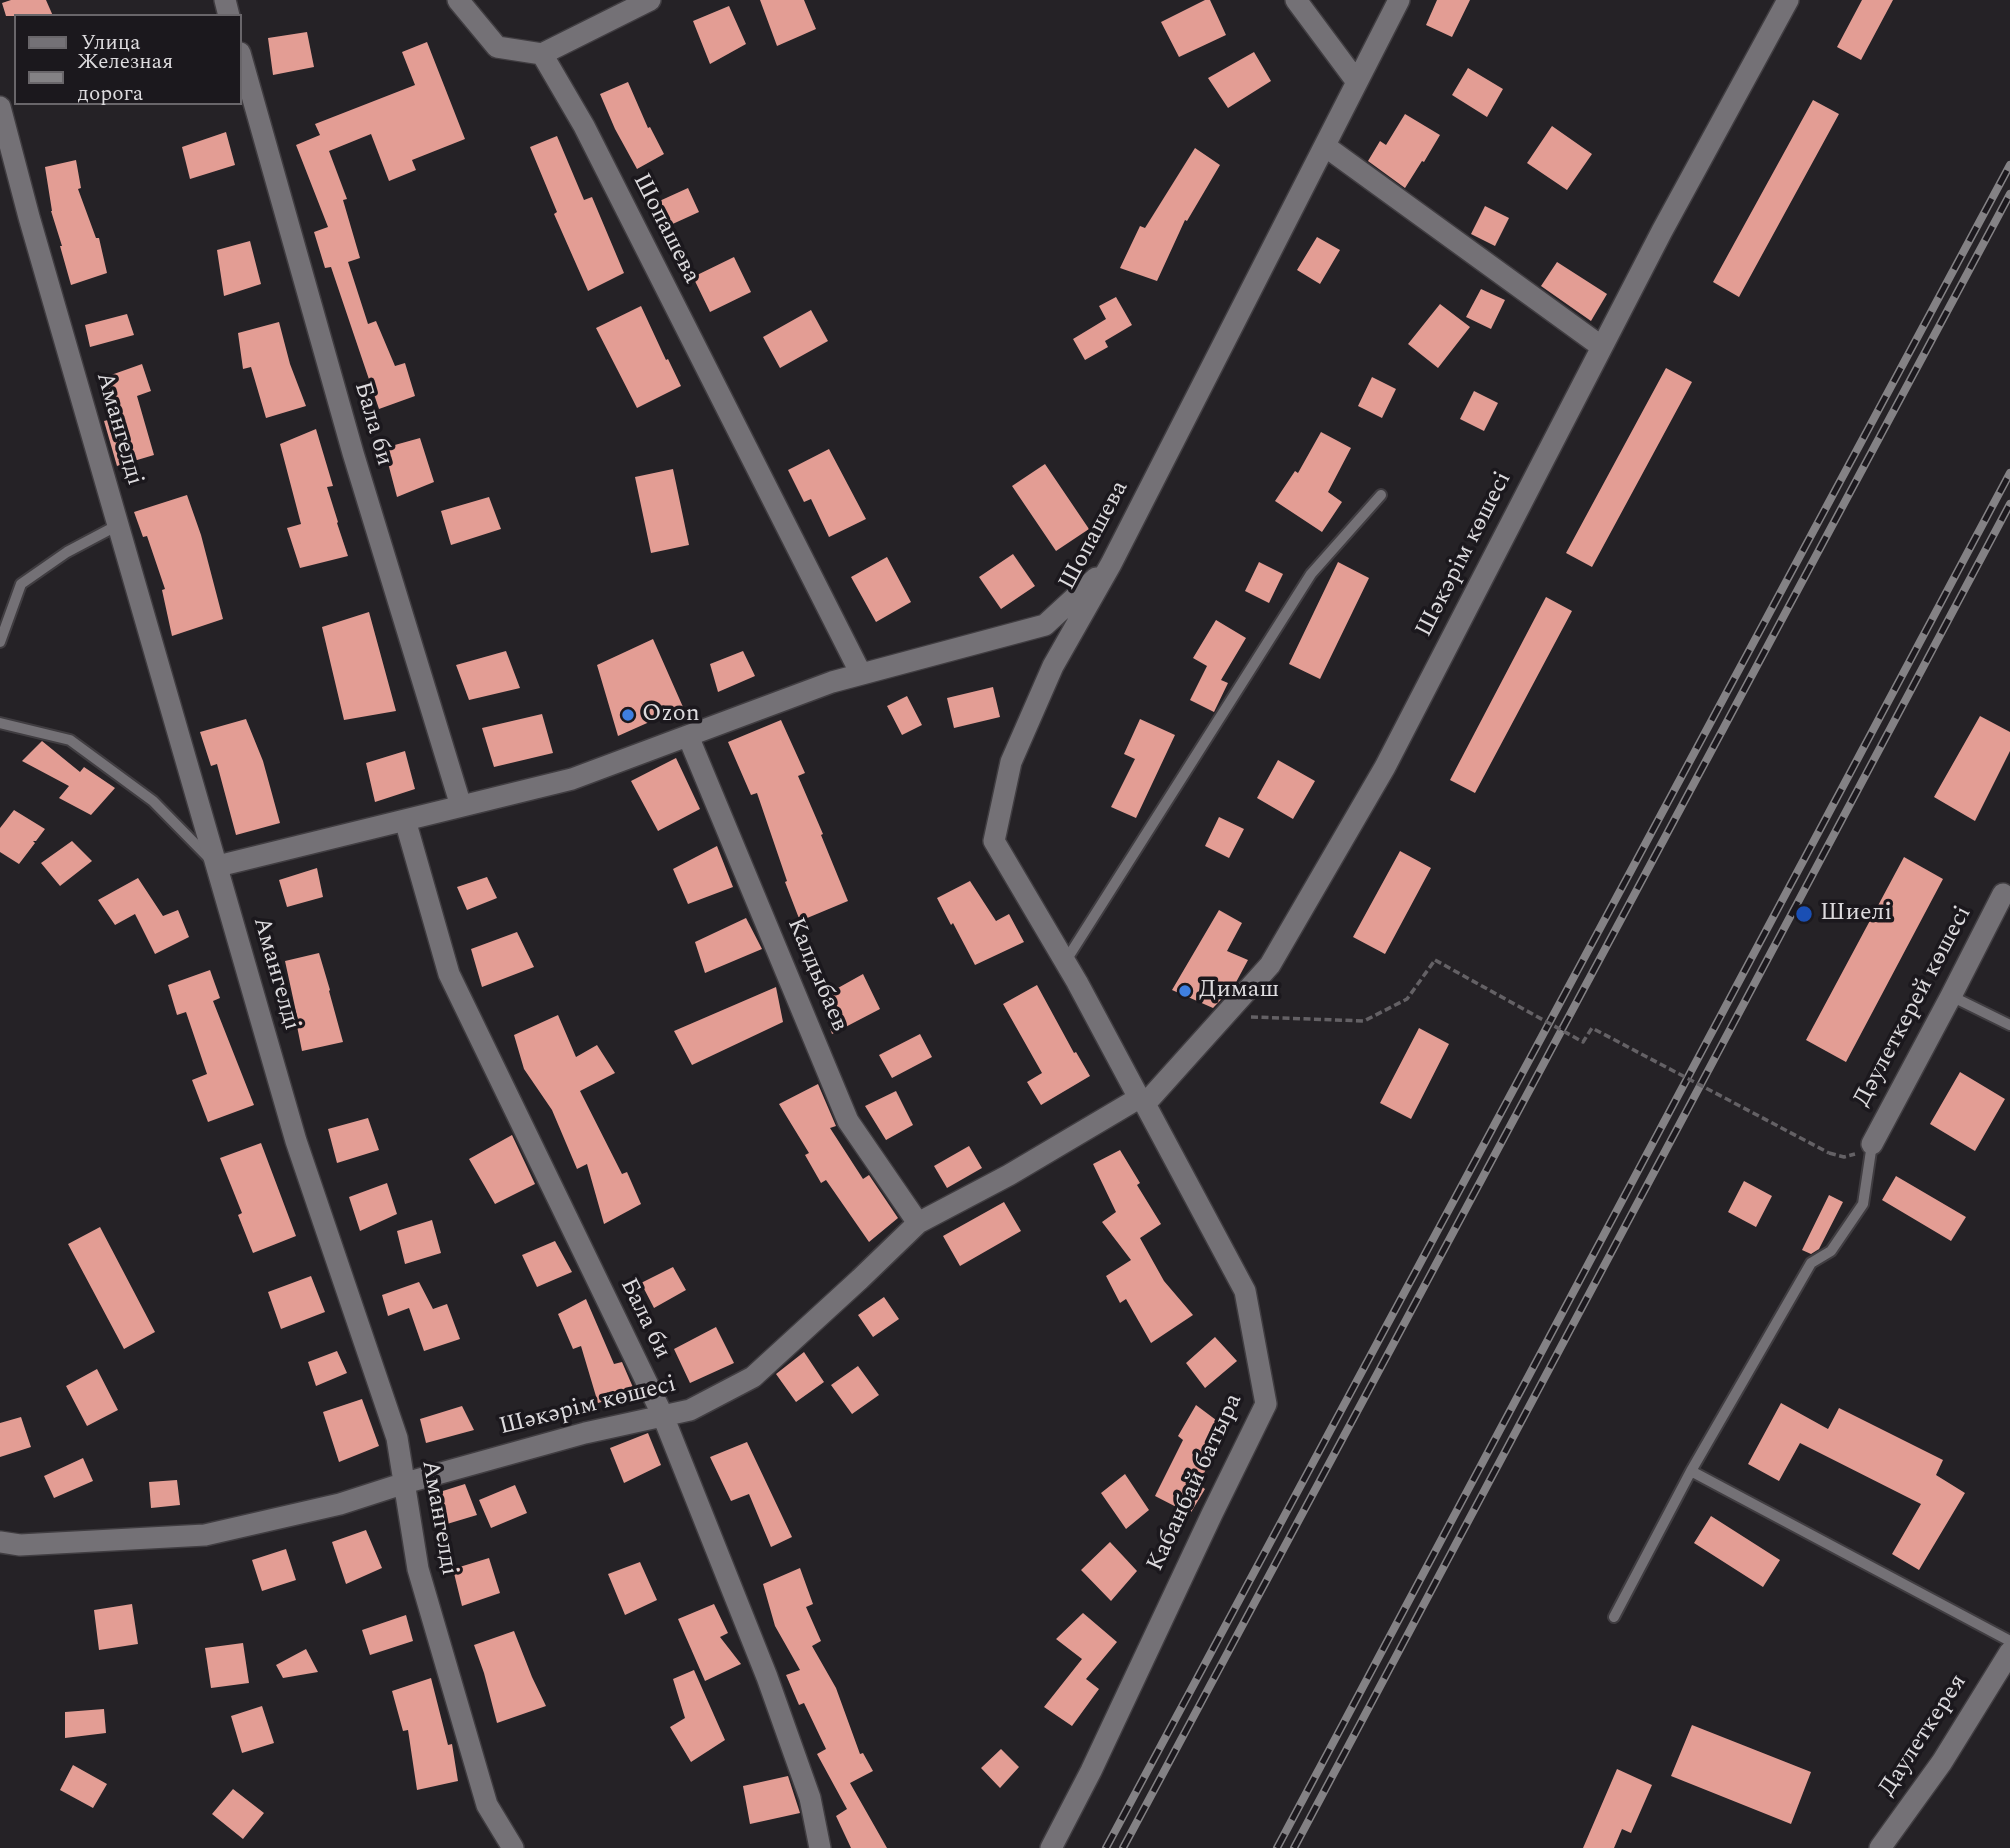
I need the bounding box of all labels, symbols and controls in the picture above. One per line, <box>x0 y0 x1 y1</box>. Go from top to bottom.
legend <box>14 14 242 105</box>
text: Улица <box>81 27 140 59</box>
text: Железная дорога <box>78 46 173 110</box>
street label: Шопашева <box>625 169 705 289</box>
street label: Амангелді <box>88 369 148 489</box>
street label: Бала би <box>346 379 398 469</box>
street label: Шәкәрім көшесі <box>1411 468 1519 642</box>
street label: Шопашева <box>1054 477 1136 595</box>
place label: Ozon <box>642 701 700 729</box>
marker: Ozon <box>620 707 636 723</box>
place label: Шиелі <box>1820 900 1892 928</box>
street label: Дәулеткерей көшесі <box>1849 902 1979 1112</box>
marker: Шиелі <box>1794 904 1814 924</box>
street label: Амангелді <box>245 914 305 1034</box>
street label: Калдыбаев <box>779 914 853 1036</box>
place label: Димаш <box>1199 977 1279 1005</box>
marker: Димаш <box>1177 983 1193 999</box>
street label: Бала би <box>612 1274 676 1364</box>
street label: Шәкәрім көшесі <box>497 1371 679 1443</box>
street label: Кабанбай батыра <box>1142 1390 1250 1576</box>
street label: Амангелді <box>414 1458 462 1578</box>
street label: Даулеткерея <box>1874 1670 1974 1802</box>

